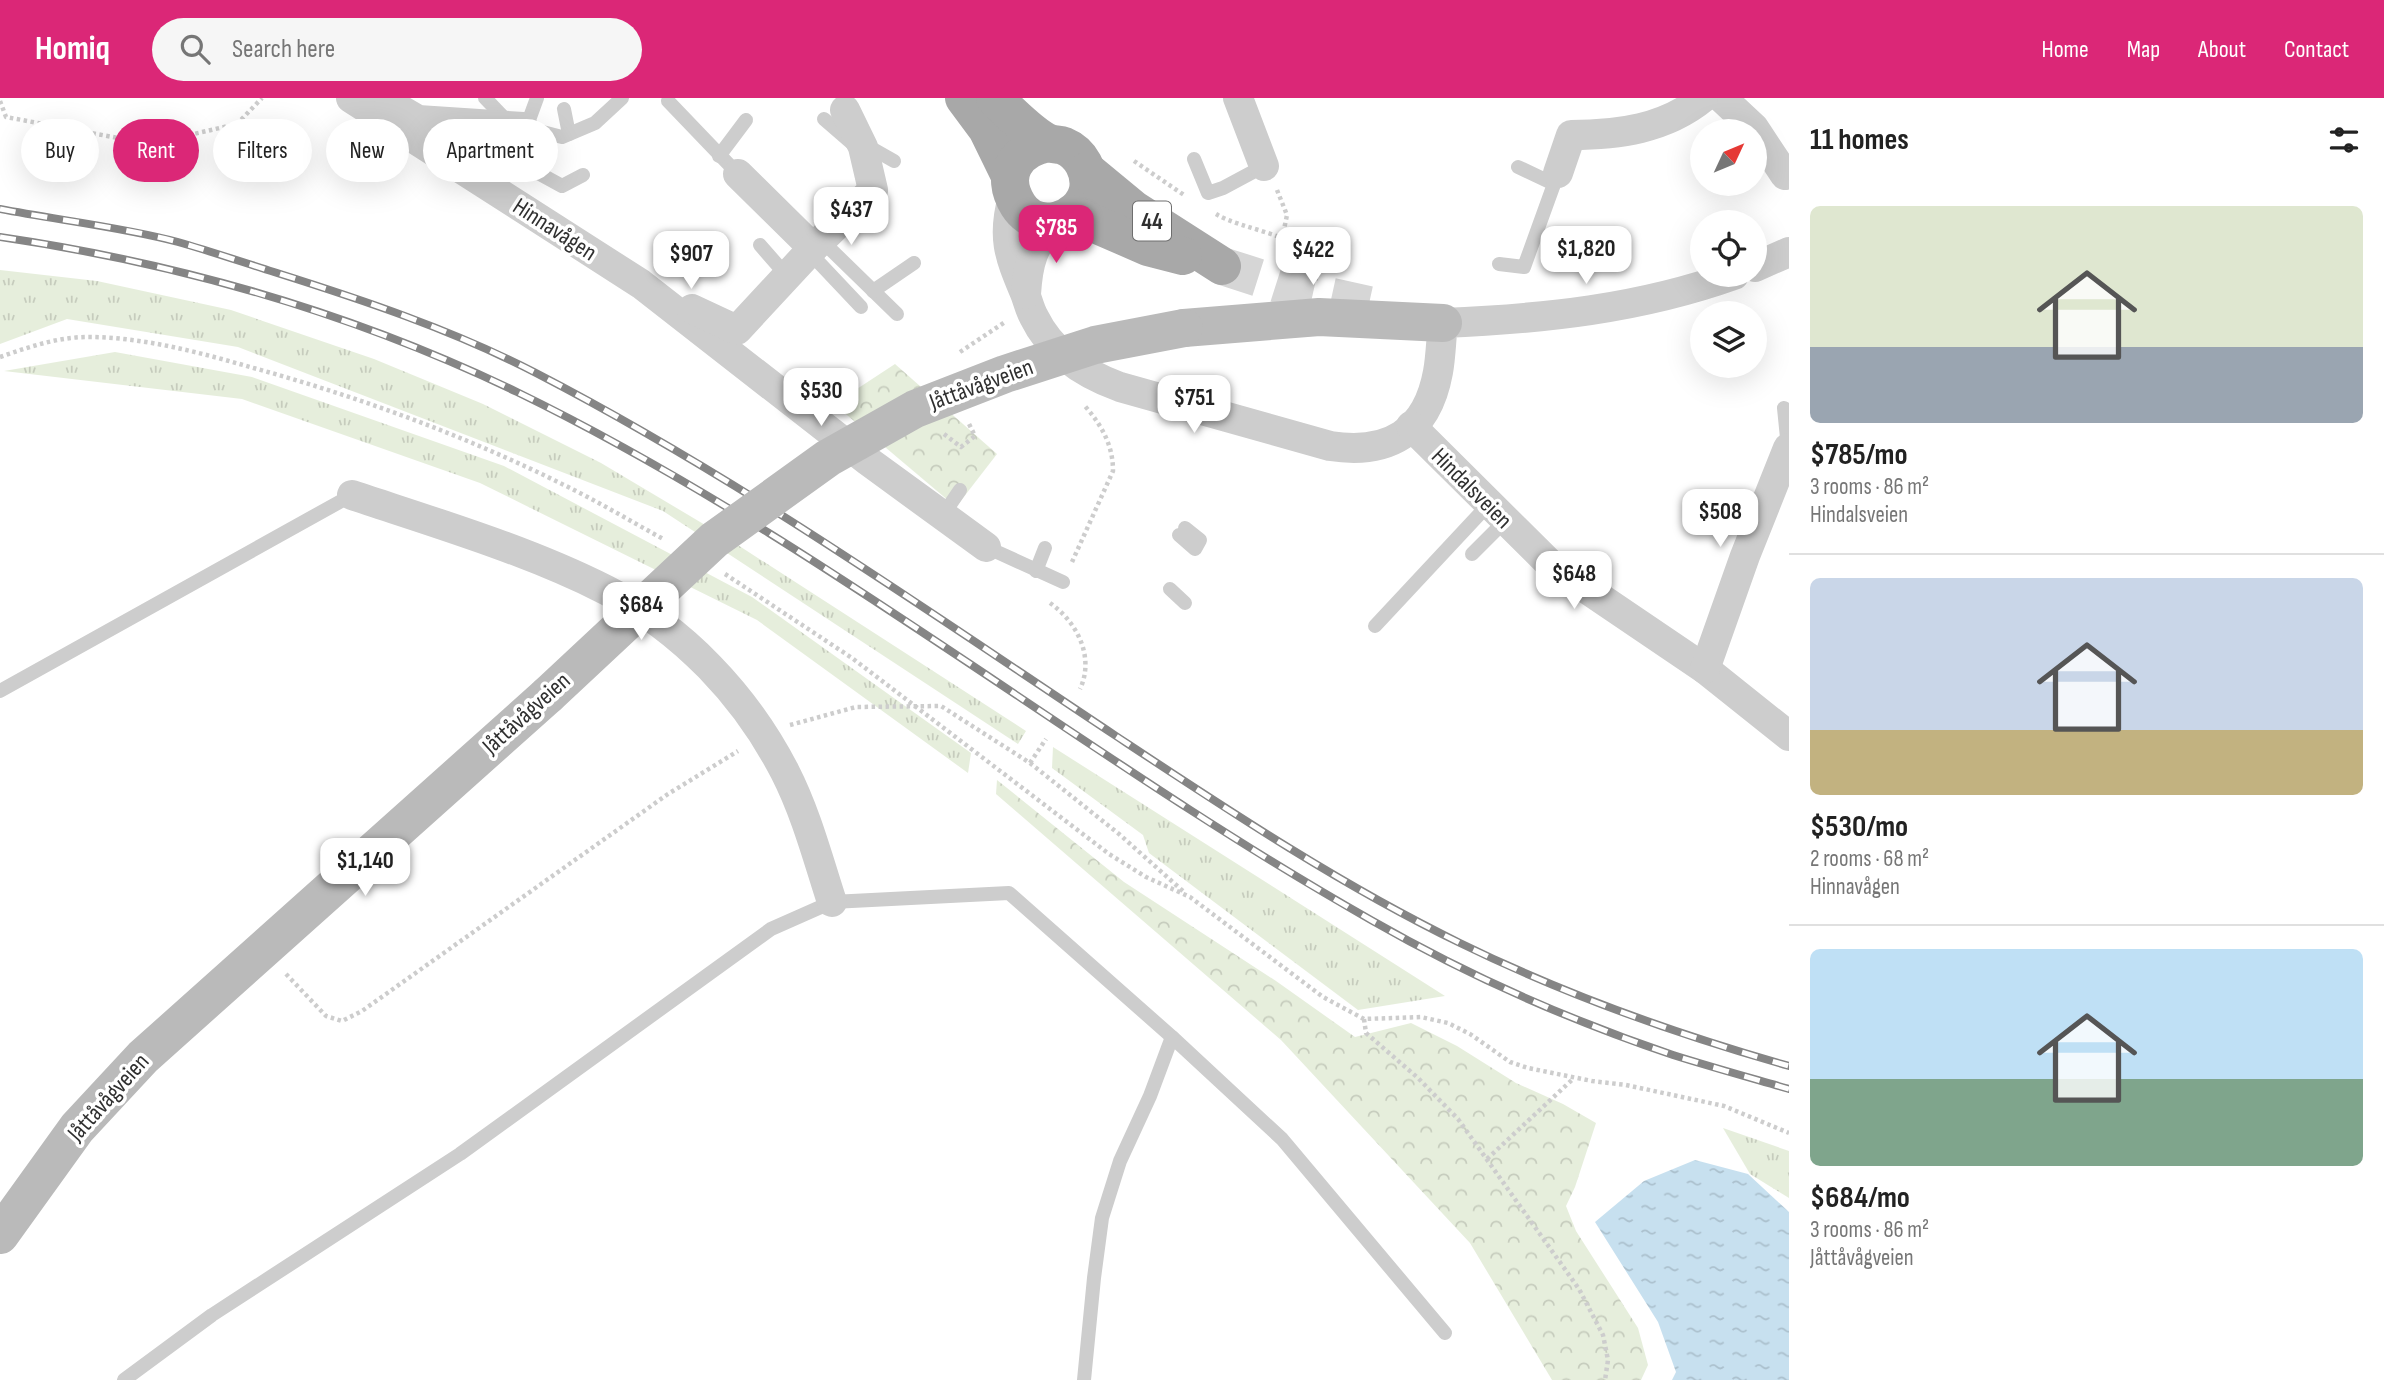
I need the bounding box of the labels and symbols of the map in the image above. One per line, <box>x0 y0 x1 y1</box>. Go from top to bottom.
north arrow <box>1690 119 1768 196</box>
pin: $437 <box>810 188 892 247</box>
street label: Hinnavågen <box>507 192 602 267</box>
road number: 44 <box>1133 202 1171 240</box>
pin: $785 <box>1015 206 1097 265</box>
pin: $1,820 <box>1529 226 1643 286</box>
pin: $422 <box>1272 228 1354 287</box>
pin: $907 <box>650 232 732 291</box>
street label: Jåttåvågveien <box>924 352 1037 417</box>
pin: $530 <box>780 368 862 428</box>
pin: $751 <box>1153 376 1235 435</box>
street label: Hindalsveien <box>1425 442 1518 535</box>
pin: $508 <box>1679 490 1761 549</box>
pin: $648 <box>1533 552 1615 611</box>
pin: $684 <box>600 582 682 642</box>
street label: Jåttåvågveien <box>476 666 576 761</box>
pin: $1,140 <box>308 838 422 898</box>
street label: Jåttåvågveien <box>61 1047 155 1148</box>

